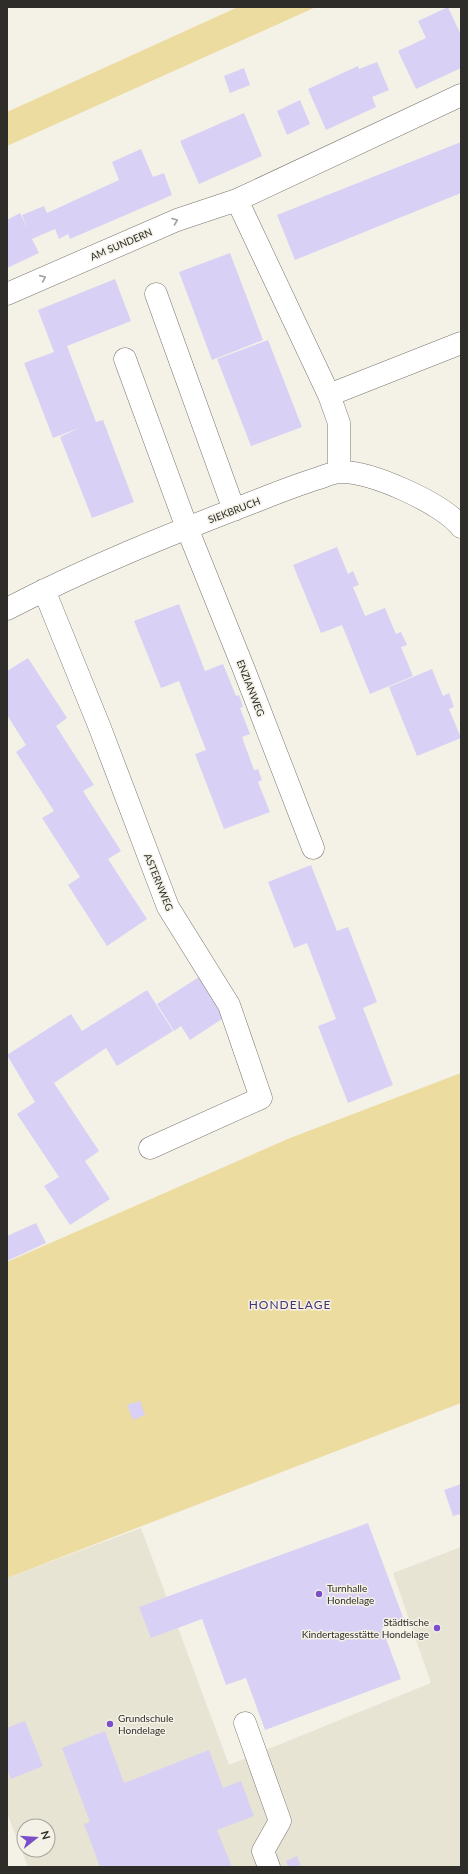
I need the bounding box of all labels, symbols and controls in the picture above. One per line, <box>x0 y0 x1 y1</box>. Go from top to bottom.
one-way arrow <box>171 218 178 226</box>
street label: AM SUNDERN <box>88 226 154 262</box>
one-way arrow <box>38 275 46 283</box>
street label: SIEKBRUCH <box>206 495 262 525</box>
street label: ENZIANWEG <box>235 658 267 718</box>
street label: ASTERNWEG <box>142 851 176 913</box>
district label: HONDELAGE <box>249 1297 331 1312</box>
place label: Turnhalle Hondelage <box>327 1582 374 1606</box>
marker: Turnhalle Hondelage <box>314 1589 324 1599</box>
place label: Städtische Kindertagesstätte Hondelage <box>302 1616 429 1640</box>
marker: Städtische Kindertagesstätte Hondelage <box>432 1623 442 1633</box>
place label: Grundschule Hondelage <box>118 1712 174 1736</box>
marker: Grundschule Hondelage <box>105 1719 115 1729</box>
north arrow <box>16 1818 56 1858</box>
text: N <box>39 1829 53 1841</box>

